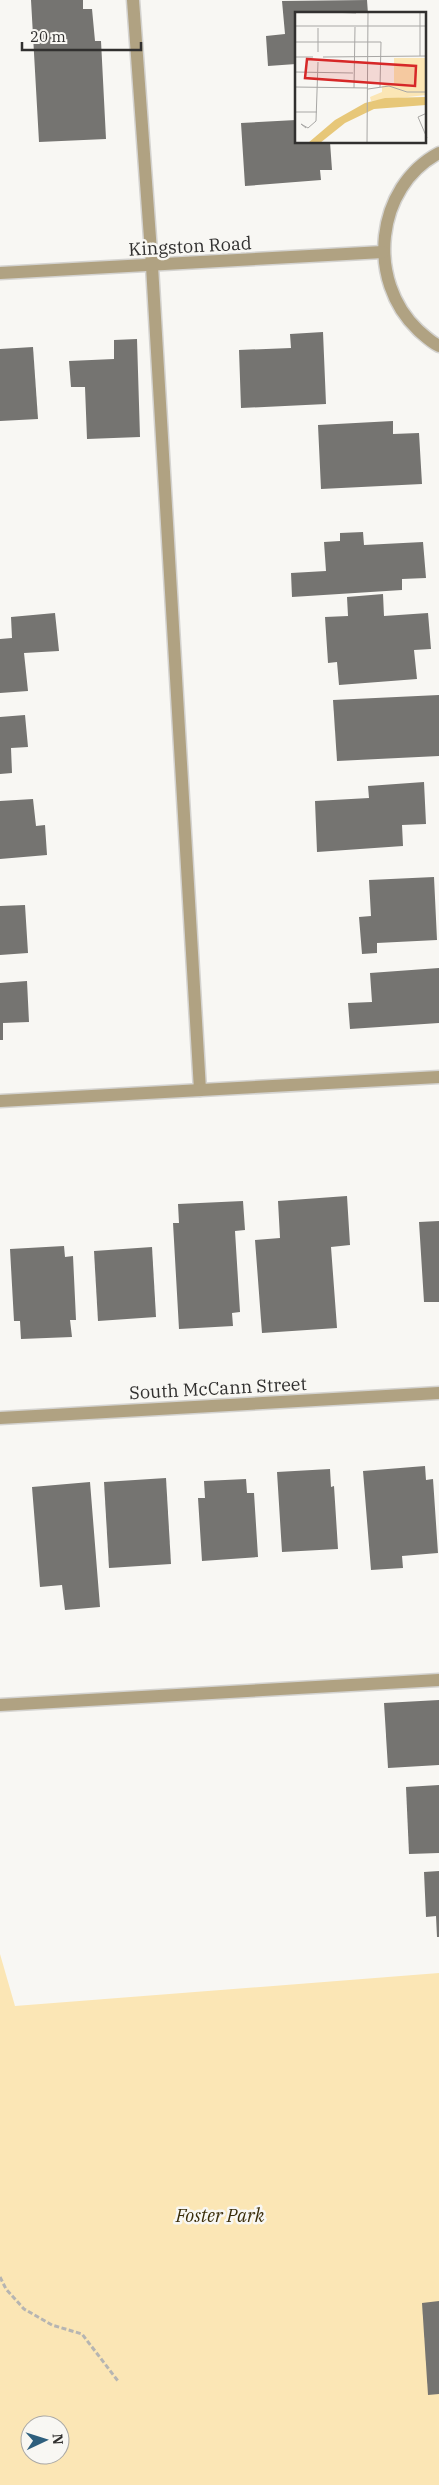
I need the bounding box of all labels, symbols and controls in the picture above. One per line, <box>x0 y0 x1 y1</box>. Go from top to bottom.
inset map <box>295 12 426 144</box>
scale bar <box>22 20 141 52</box>
text: 20 m <box>30 27 66 46</box>
street label: Kingston Road <box>128 231 252 261</box>
street label: South McCann Street <box>129 1372 307 1404</box>
park label: Foster Park <box>175 2204 265 2227</box>
north arrow <box>20 2415 70 2465</box>
text: N <box>49 2433 67 2445</box>

